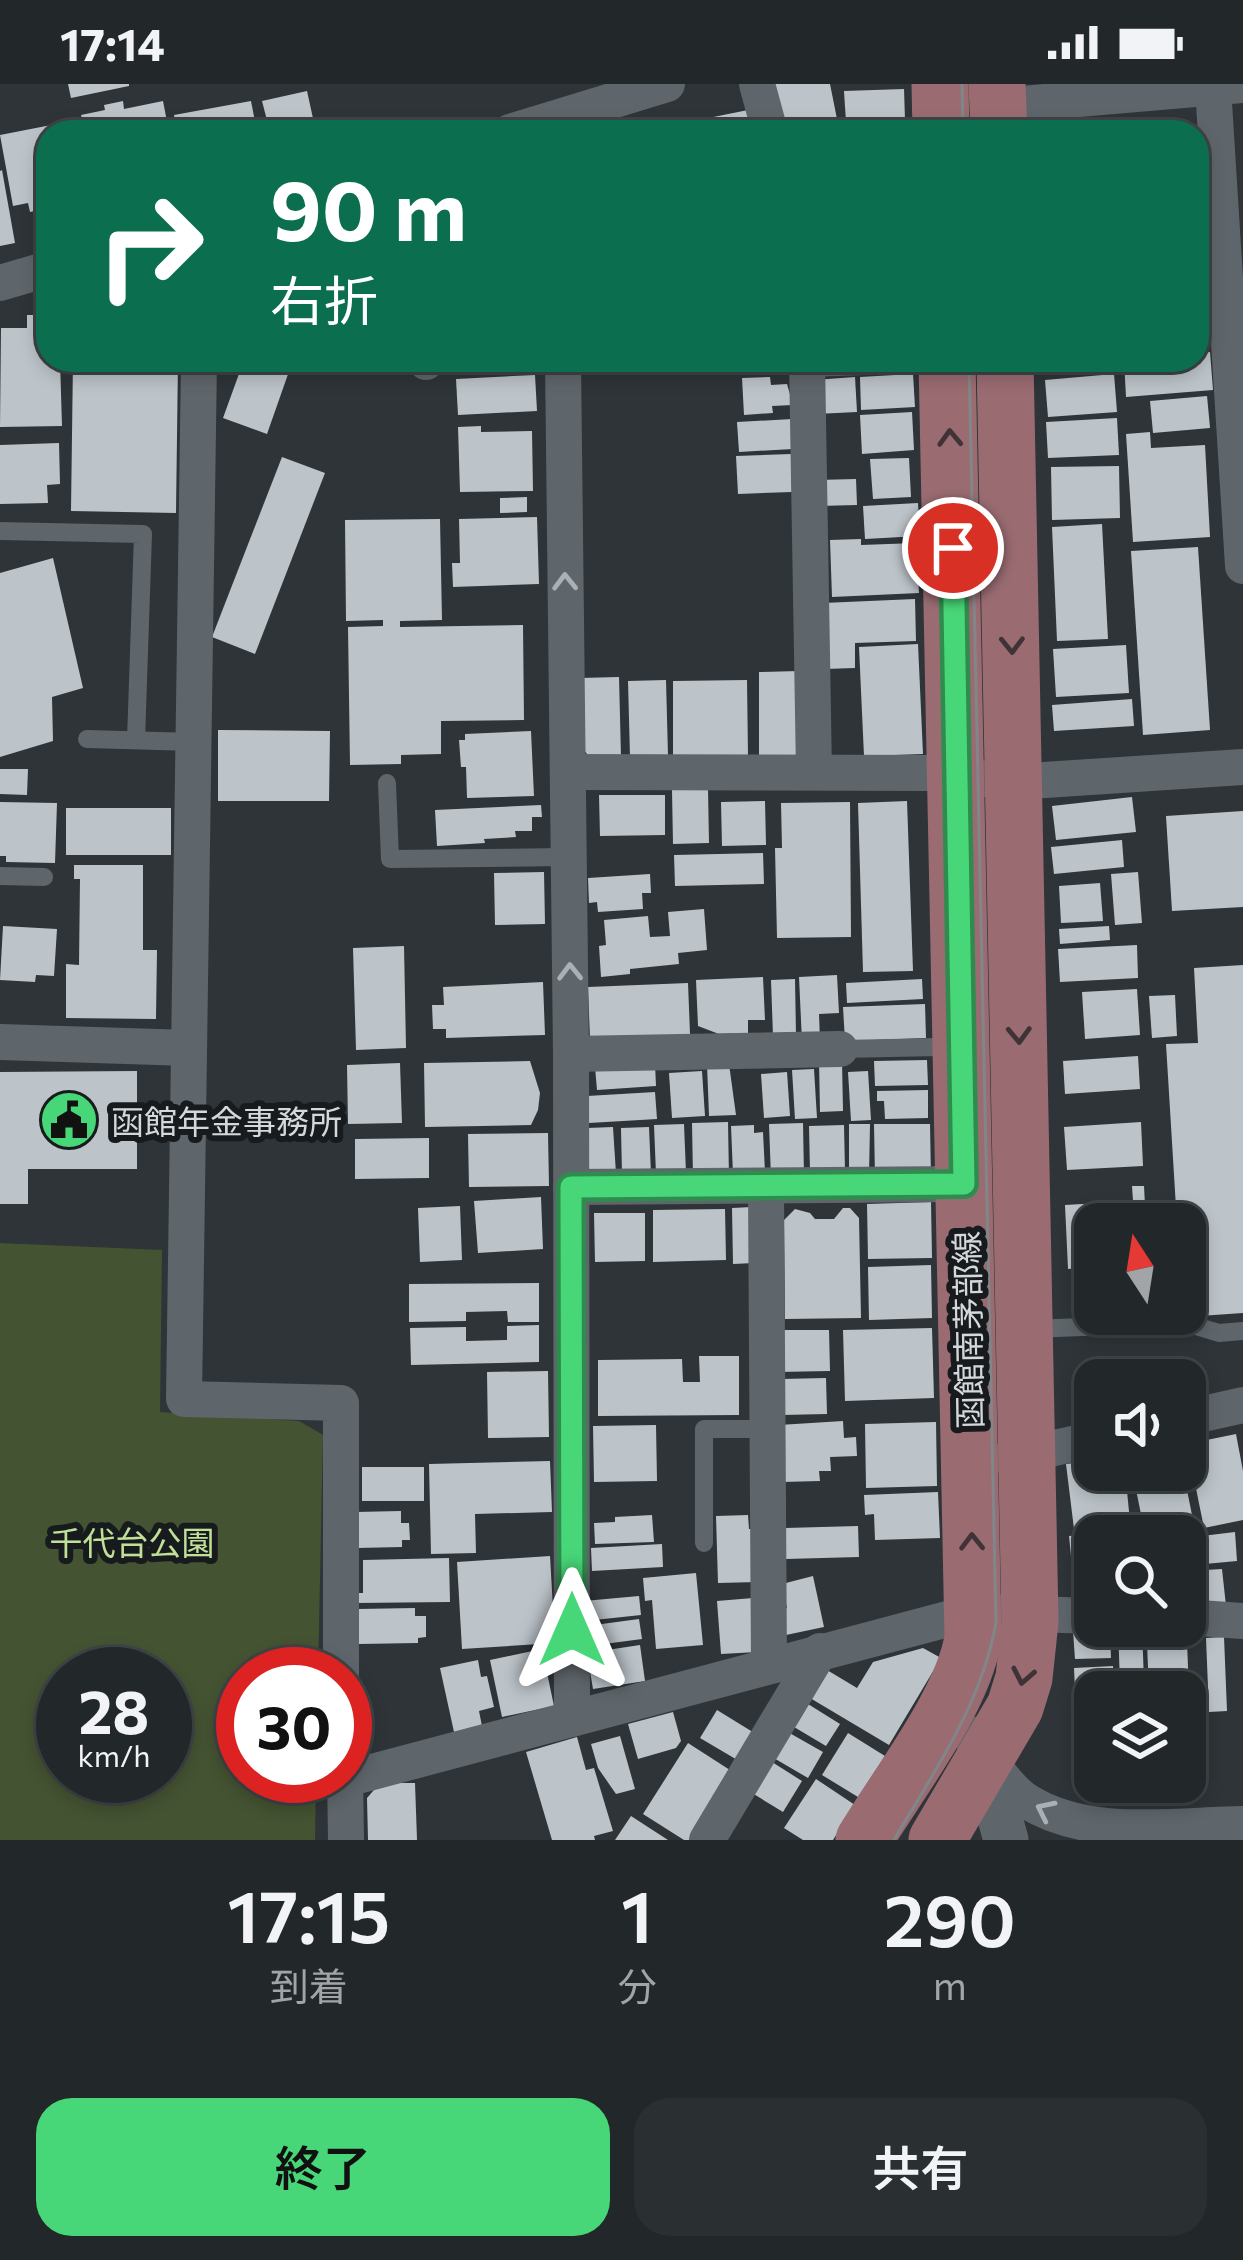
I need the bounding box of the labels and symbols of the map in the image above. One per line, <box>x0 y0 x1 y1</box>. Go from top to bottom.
one-way arrow <box>937 428 963 447</box>
pin <box>902 497 1004 599</box>
one-way arrow <box>553 572 579 591</box>
one-way arrow <box>999 636 1025 655</box>
one-way arrow <box>557 962 583 981</box>
one-way arrow <box>1006 1026 1032 1045</box>
public building icon: 函館年金事務所 <box>38 1089 100 1151</box>
place label: 函館年金事務所 <box>111 1100 342 1141</box>
north arrow <box>1074 1203 1206 1335</box>
street label: 函館南茅部線 <box>945 1231 989 1429</box>
park label: 千代台公園 <box>50 1521 215 1562</box>
one-way arrow <box>960 1532 986 1551</box>
position arrow <box>509 1567 635 1693</box>
speed limit sign: 30 <box>216 1647 372 1803</box>
one-way arrow <box>1011 1665 1037 1685</box>
one-way arrow <box>1036 1801 1057 1824</box>

